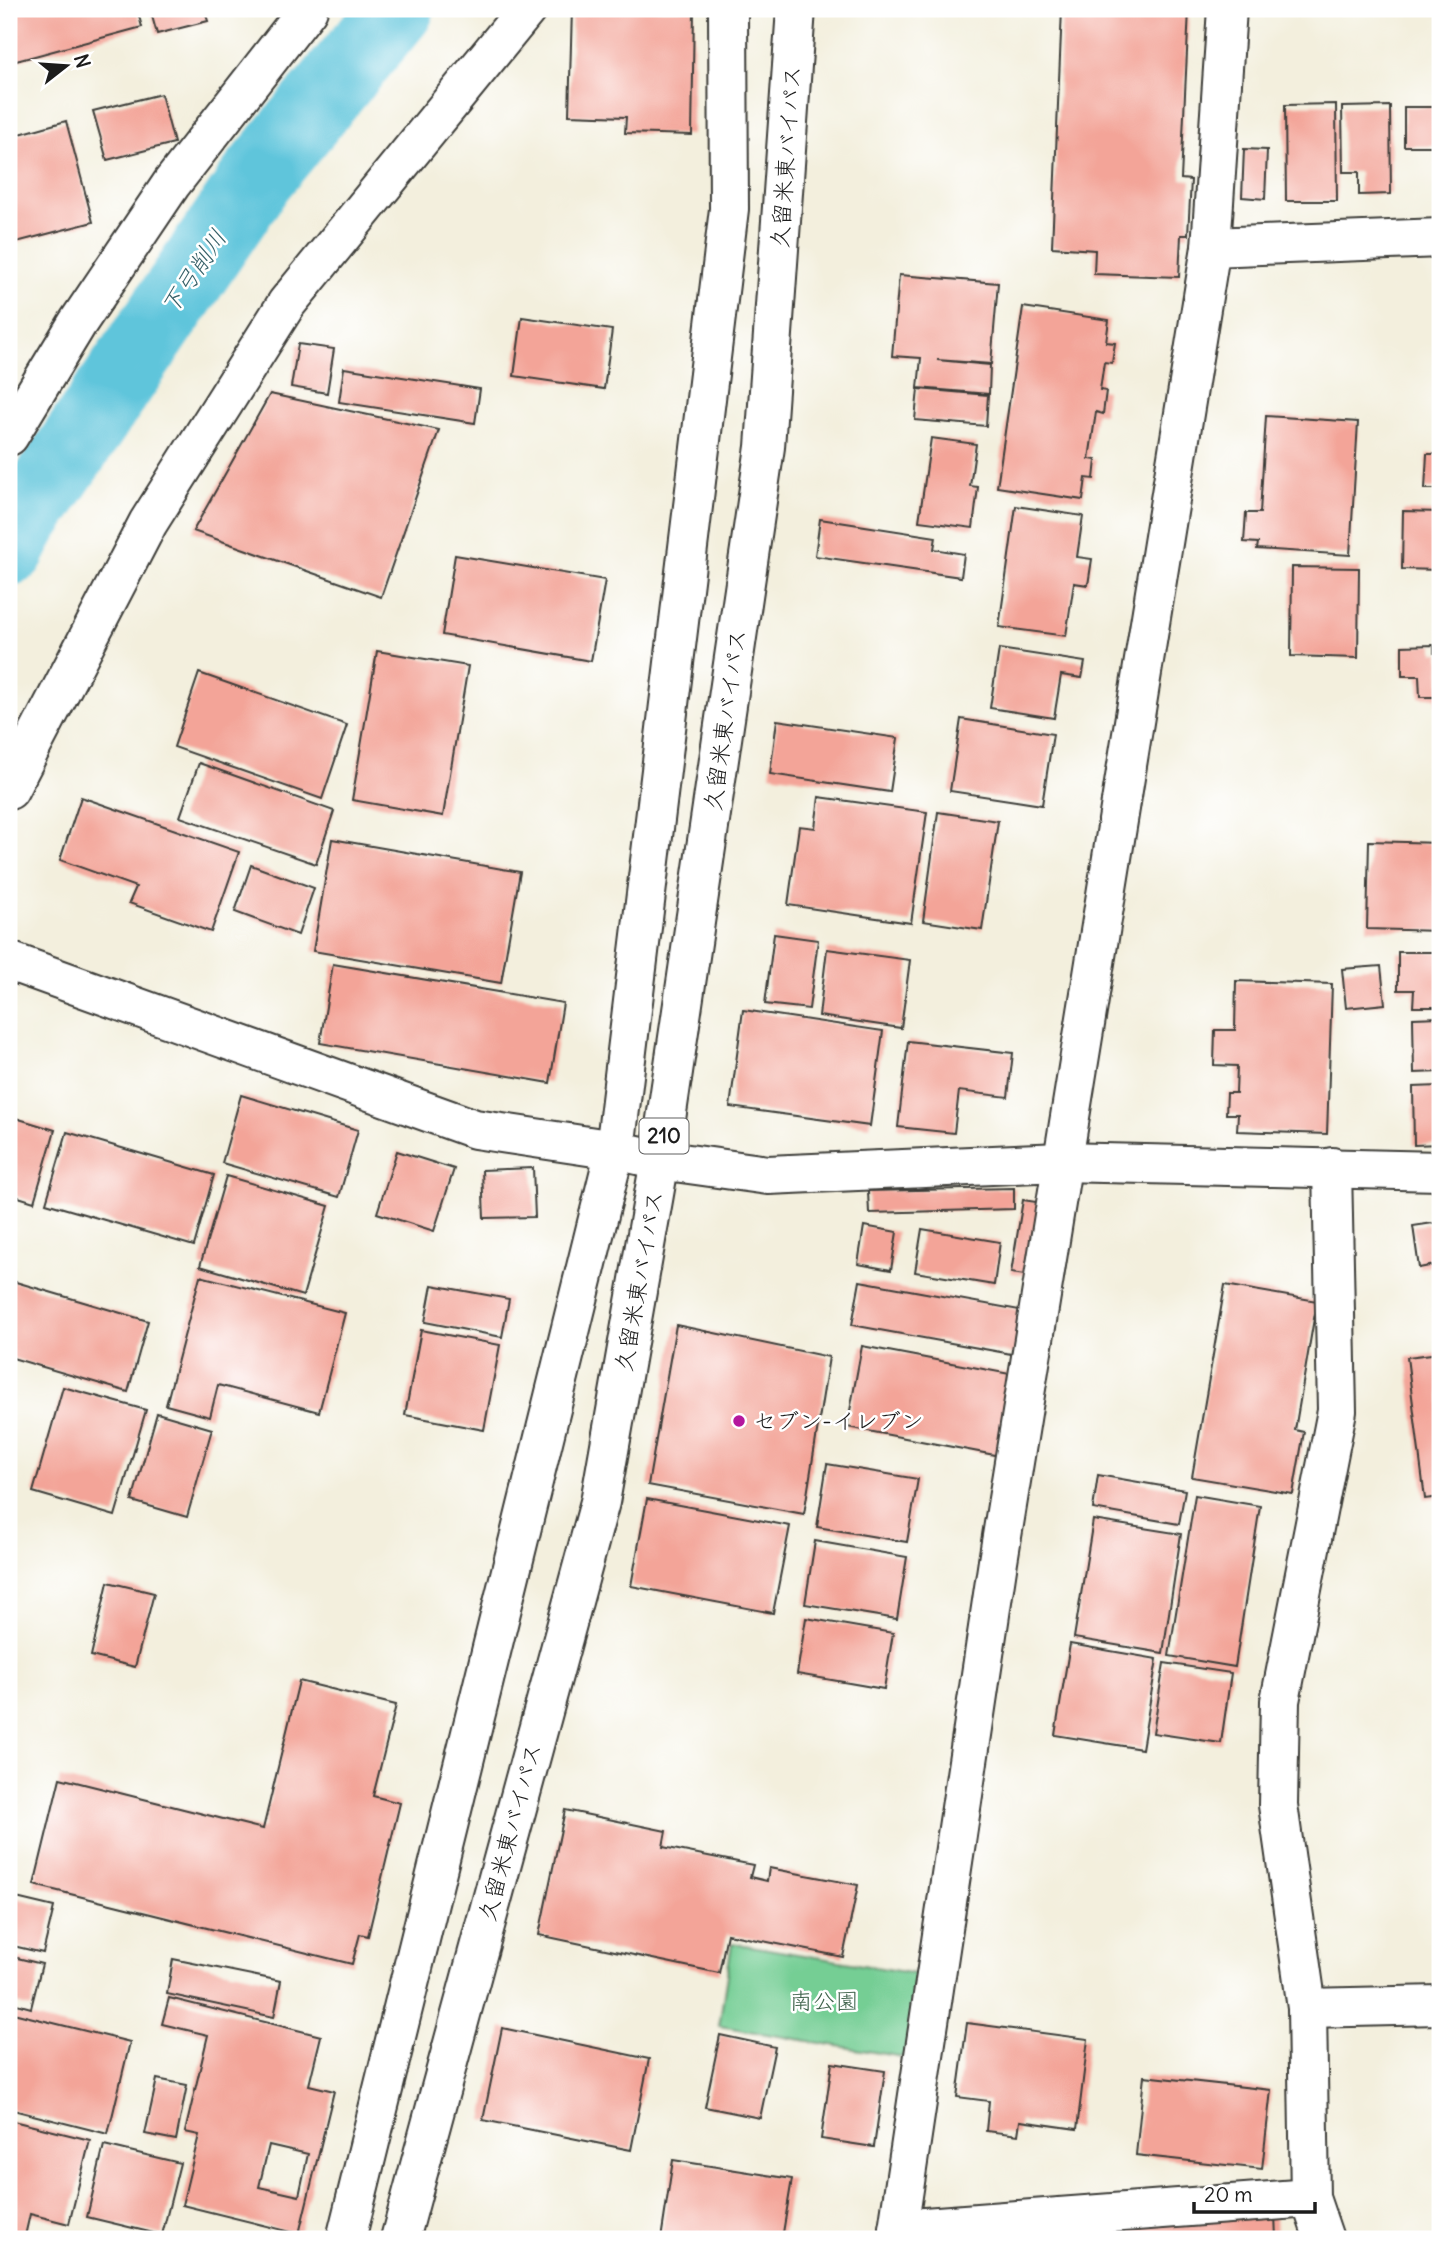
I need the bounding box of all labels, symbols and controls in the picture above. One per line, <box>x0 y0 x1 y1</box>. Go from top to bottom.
north arrow <box>32 32 102 102</box>
text: N <box>69 51 96 71</box>
street label: 久留米東バイパス <box>765 64 806 250</box>
water label: 下弓削川 <box>154 223 232 320</box>
street label: 久留米東バイパス <box>697 627 752 813</box>
road number: 210 <box>640 1118 688 1154</box>
street label: 久留米東バイパス <box>608 1188 669 1374</box>
place label: セブン-イレブン <box>753 1406 924 1435</box>
marker: セブン-イレブン <box>731 1413 747 1429</box>
street label: 久留米東バイパス <box>472 1739 547 1924</box>
park label: 南公園 <box>790 1986 859 2015</box>
scale bar <box>1194 2171 1314 2215</box>
text: 20 m <box>1204 2181 1253 2208</box>

